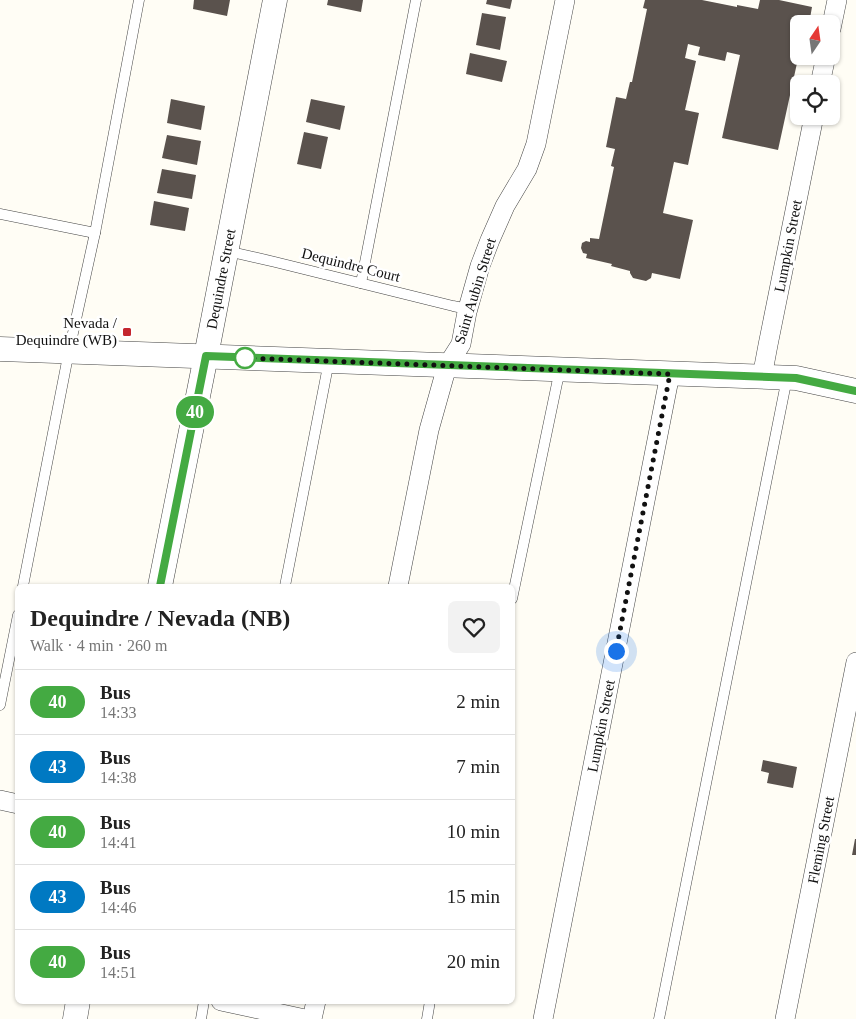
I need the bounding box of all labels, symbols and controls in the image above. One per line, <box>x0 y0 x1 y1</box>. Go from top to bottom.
north arrow <box>790 15 840 65</box>
map controls <box>790 15 840 125</box>
button: locate <box>790 75 840 125</box>
street label: Lumpkin Street <box>771 198 805 294</box>
street label: Dequindre Street <box>203 227 239 331</box>
street label: Saint Aubin Street <box>451 235 499 346</box>
street label: Dequindre Court <box>300 245 403 285</box>
place label: Nevada / Dequindre (WB) <box>16 315 118 349</box>
marker: Nevada / Dequindre (WB) <box>121 326 133 338</box>
unlabelled marker <box>234 347 256 369</box>
line badge: 40 <box>172 396 218 428</box>
text: 40 <box>186 402 204 422</box>
button: heart <box>448 601 500 653</box>
text: Dequindre / Nevada (NB) <box>30 605 290 631</box>
text: Walk · 4 min · 260 m <box>30 637 167 654</box>
your location <box>604 639 629 664</box>
street label: Lumpkin Street <box>584 678 618 774</box>
text: Bus <box>100 682 131 703</box>
text: 2 min <box>456 691 500 712</box>
text: 40 <box>49 692 67 712</box>
text: 14:33 <box>100 704 136 721</box>
text: Bus <box>100 747 131 768</box>
text: 7 min <box>456 756 500 777</box>
text: 43 <box>49 757 67 777</box>
text: 14:38 <box>100 769 136 786</box>
street label: Fleming Street <box>805 794 837 885</box>
text: Bus <box>100 812 131 833</box>
text: 10 min <box>447 821 500 842</box>
text: 40 <box>49 822 67 842</box>
text: 14:41 <box>100 834 136 851</box>
text: Bus <box>100 877 131 898</box>
text: 15 min <box>447 886 500 907</box>
text: 43 <box>49 887 67 907</box>
text: 14:46 <box>100 899 136 916</box>
text: Bus <box>100 942 131 963</box>
text: 20 min <box>447 951 500 972</box>
text: 40 <box>49 952 67 972</box>
text: 14:51 <box>100 964 136 981</box>

